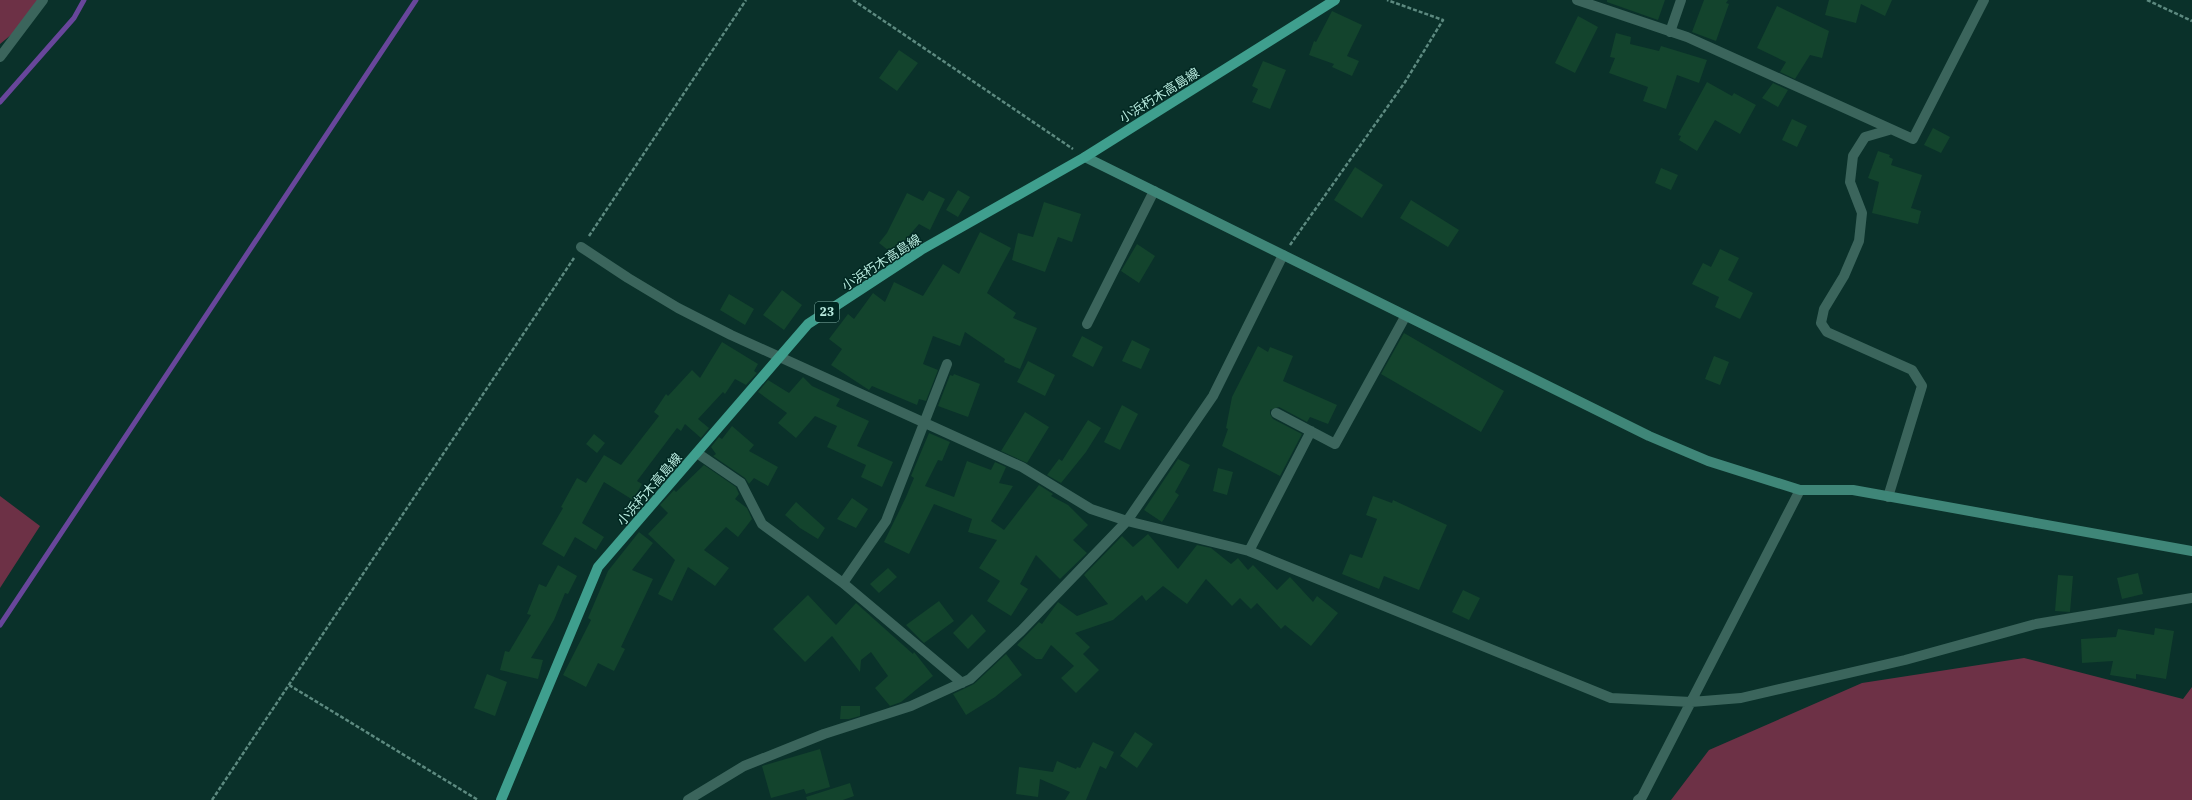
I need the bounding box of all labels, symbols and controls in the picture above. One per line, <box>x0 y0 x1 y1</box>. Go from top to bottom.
street label: 小浜朽木高島線 <box>1116 64 1202 127</box>
street label: 小浜朽木高島線 <box>838 231 924 294</box>
road number: 23 <box>815 302 839 322</box>
street label: 小浜朽木高島線 <box>613 449 686 529</box>

